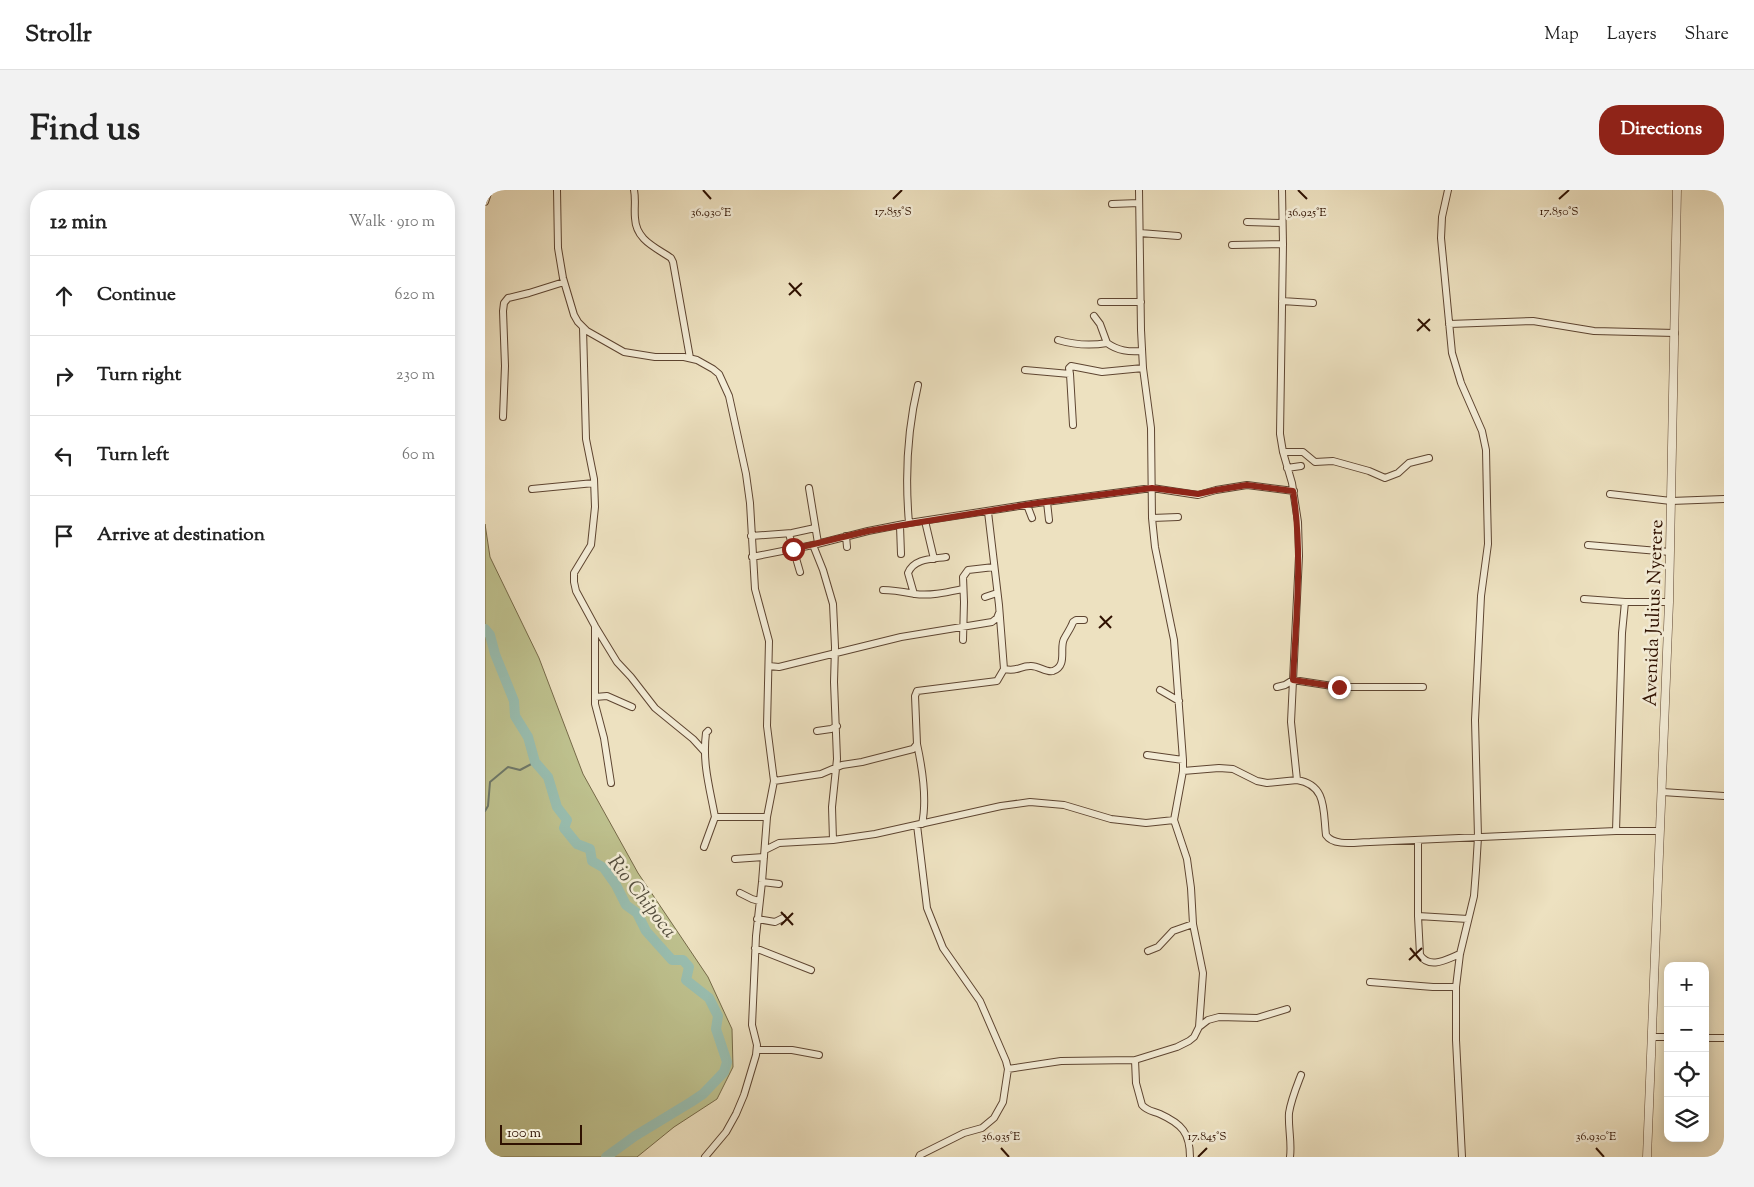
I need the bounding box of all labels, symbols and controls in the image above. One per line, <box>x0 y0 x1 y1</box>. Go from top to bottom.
text: Strollr <box>25 18 92 52</box>
text: Map <box>1544 22 1579 48</box>
text: Layers <box>1607 22 1657 48</box>
text: Share <box>1685 22 1729 48</box>
text: Find us <box>30 105 140 156</box>
button: Directions <box>1599 105 1724 155</box>
text: 17.855°S <box>874 203 912 221</box>
text: 17.850°S <box>1539 203 1579 221</box>
text: 36.930°E <box>691 204 732 222</box>
text: 36.925°E <box>1287 204 1327 222</box>
text: 12 min <box>50 208 107 238</box>
text: Walk · 910 m <box>348 211 435 234</box>
icon: ahead <box>50 282 78 310</box>
text: Continue <box>97 282 176 309</box>
text: 620 m <box>395 284 435 307</box>
icon: right <box>50 362 78 390</box>
text: Turn right <box>97 362 181 389</box>
text: 230 m <box>396 364 435 387</box>
icon: left <box>50 442 78 470</box>
text: Turn left <box>97 442 169 469</box>
text: 60 m <box>402 444 435 467</box>
street label: Avenida Julius Nyerere <box>1638 519 1671 707</box>
icon: arrive <box>50 522 78 550</box>
text: Arrive at destination <box>97 522 265 549</box>
route start <box>782 538 805 561</box>
route end <box>1328 676 1351 699</box>
water label: Rio Chipoca <box>600 850 683 945</box>
map controls <box>1664 962 1709 1142</box>
button: + <box>1664 962 1709 1007</box>
button: − <box>1664 1007 1709 1052</box>
button: locate <box>1664 1052 1709 1097</box>
button: layers <box>1664 1097 1709 1142</box>
scale bar <box>500 1122 583 1145</box>
text: 100 m <box>507 1124 541 1144</box>
text: 36.935°E <box>982 1128 1021 1146</box>
text: 17.845°S <box>1188 1128 1226 1146</box>
text: 36.930°E <box>1576 1128 1617 1146</box>

